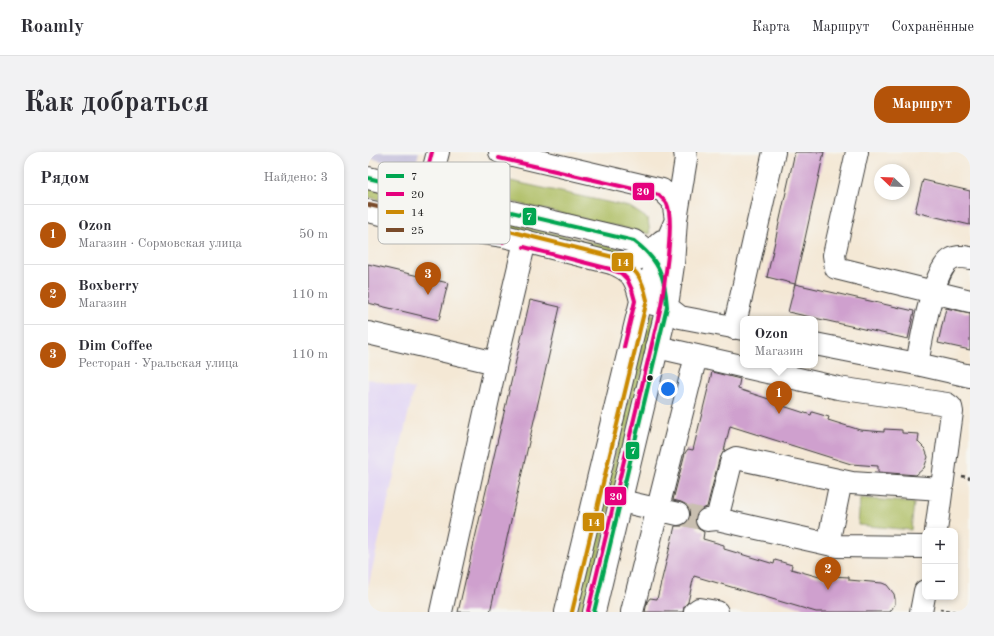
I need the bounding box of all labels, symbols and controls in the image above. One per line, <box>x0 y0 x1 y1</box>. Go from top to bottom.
text: Roamly <box>20 18 84 37</box>
text: Карта <box>752 20 790 34</box>
text: Маршрут <box>812 20 869 34</box>
text: Сохранённые <box>891 20 974 34</box>
button: Маршрут <box>874 86 970 123</box>
text: Как добраться <box>24 90 209 118</box>
legend <box>378 162 510 244</box>
north arrow <box>874 164 910 200</box>
text: Рядом <box>40 170 89 187</box>
text: Найдено: 3 <box>264 171 328 184</box>
text: 7 <box>411 172 417 183</box>
line badge: 20 <box>632 182 655 201</box>
text: 20 <box>637 187 649 198</box>
text: 20 <box>411 190 424 201</box>
line badge: 7 <box>522 207 537 226</box>
text: 14 <box>411 208 424 219</box>
text: 7 <box>526 212 532 223</box>
text: Ozon <box>78 219 111 234</box>
text: 25 <box>411 226 424 237</box>
text: 1 <box>49 228 57 241</box>
text: 50 m <box>299 228 328 241</box>
text: Магазин · Сормовская улица <box>78 237 242 250</box>
line badge: 14 <box>611 252 634 272</box>
text: 14 <box>617 258 629 269</box>
pin: 3 <box>415 262 441 295</box>
text: Boxberry <box>78 279 139 294</box>
text: 2 <box>49 288 57 301</box>
text: 110 m <box>291 288 328 301</box>
text: Магазин <box>78 297 127 310</box>
popup <box>740 316 818 368</box>
text: Ozon <box>755 327 788 342</box>
text: Dim Coffee <box>78 339 153 354</box>
text: Магазин <box>755 345 803 358</box>
text: 3 <box>49 348 57 361</box>
text: 110 m <box>291 348 328 361</box>
text: Ресторан · Уральская улица <box>78 357 238 370</box>
unlabelled marker <box>645 373 655 383</box>
your location <box>658 379 678 399</box>
pin: 1 <box>766 381 792 414</box>
line badge: 7 <box>625 441 640 460</box>
text: 7 <box>630 446 636 457</box>
line badge: 20 <box>604 486 627 506</box>
text: 20 <box>610 492 622 503</box>
line badge: 14 <box>582 512 605 532</box>
text: 14 <box>588 518 600 529</box>
map controls <box>922 528 958 600</box>
button: + <box>922 528 958 564</box>
pin: 2 <box>815 557 841 590</box>
button: − <box>922 564 958 600</box>

